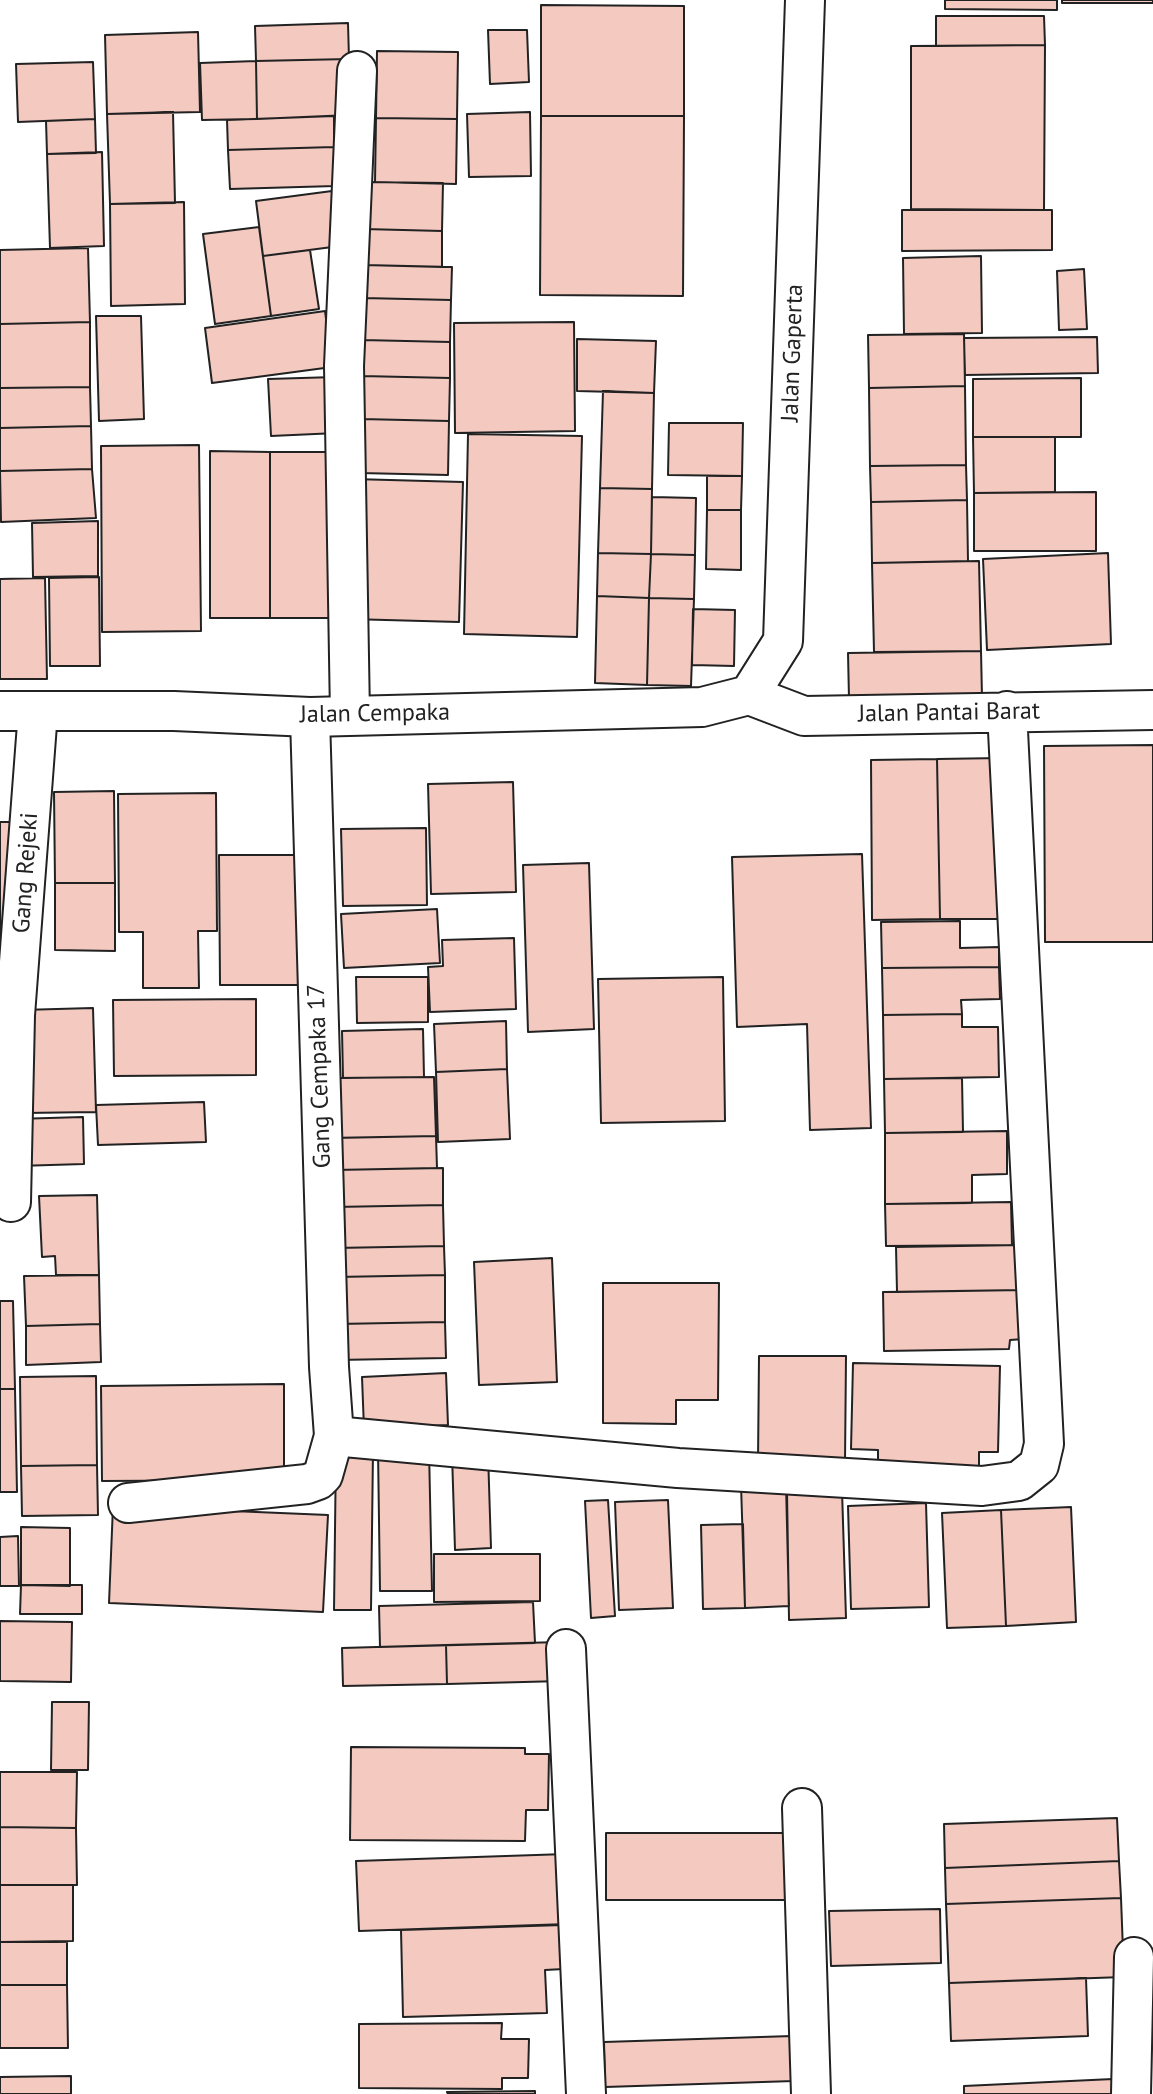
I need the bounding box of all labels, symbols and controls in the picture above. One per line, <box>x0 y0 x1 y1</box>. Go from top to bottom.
street label: Jalan Gaperta <box>776 284 810 422</box>
street label: Jalan Pantai Barat <box>858 697 1040 729</box>
street label: Jalan Cempaka <box>300 698 450 730</box>
street label: Gang Rejeki <box>7 812 45 934</box>
street label: Gang Cempaka 17 <box>302 983 338 1169</box>

